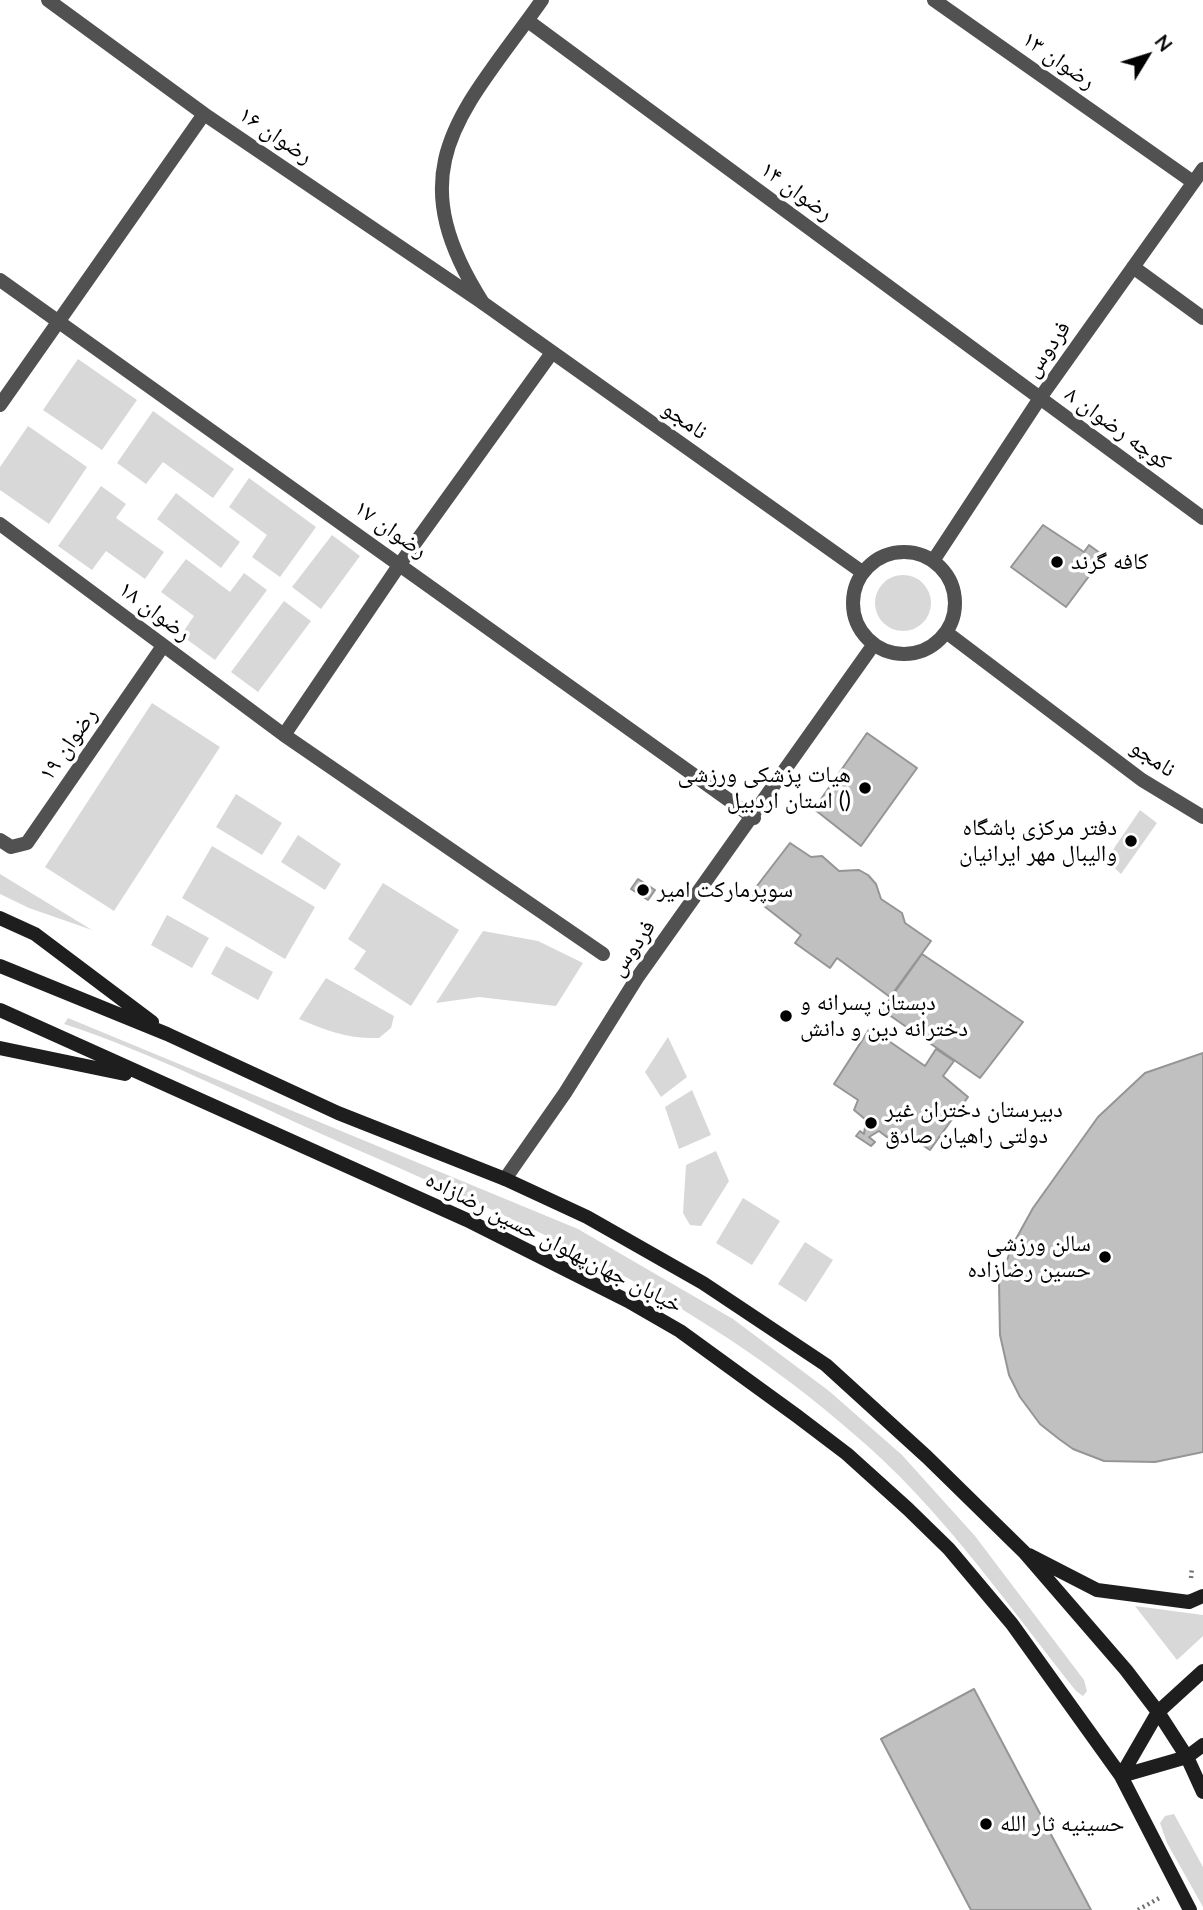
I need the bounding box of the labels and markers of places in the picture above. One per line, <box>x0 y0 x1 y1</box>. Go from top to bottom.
place label: کافه گرند <box>1071 548 1148 576</box>
marker: کافه گرند <box>1049 554 1065 570</box>
place label: هیات پزشکی ورزشی استان اردبیل () <box>678 761 851 815</box>
marker: هیات پزشکی ورزشی استان اردبیل () <box>857 780 873 796</box>
place label: دفتر مرکزی باشگاه والیبال مهر ایرانیان <box>959 814 1117 868</box>
marker: دفتر مرکزی باشگاه والیبال مهر ایرانیان <box>1123 833 1139 849</box>
place label: سوپرمارکت امیر <box>657 876 793 904</box>
marker: سوپرمارکت امیر <box>635 882 651 898</box>
place label: دبستان پسرانه و دخترانه دین و دانش <box>800 989 968 1043</box>
marker: دبستان پسرانه و دخترانه دین و دانش <box>778 1008 794 1024</box>
place label: دبیرستان دختران غیر دولتی راهیان صادق <box>885 1096 1063 1150</box>
marker: دبیرستان دختران غیر دولتی راهیان صادق <box>863 1115 879 1131</box>
place label: سالن ورزشی حسین رضا‌زاده <box>967 1230 1091 1284</box>
marker: سالن ورزشی حسین رضا‌زاده <box>1097 1249 1113 1265</box>
place label: حسینیه ثار الله <box>1000 1810 1124 1838</box>
marker: حسینیه ثار الله <box>978 1816 994 1832</box>

